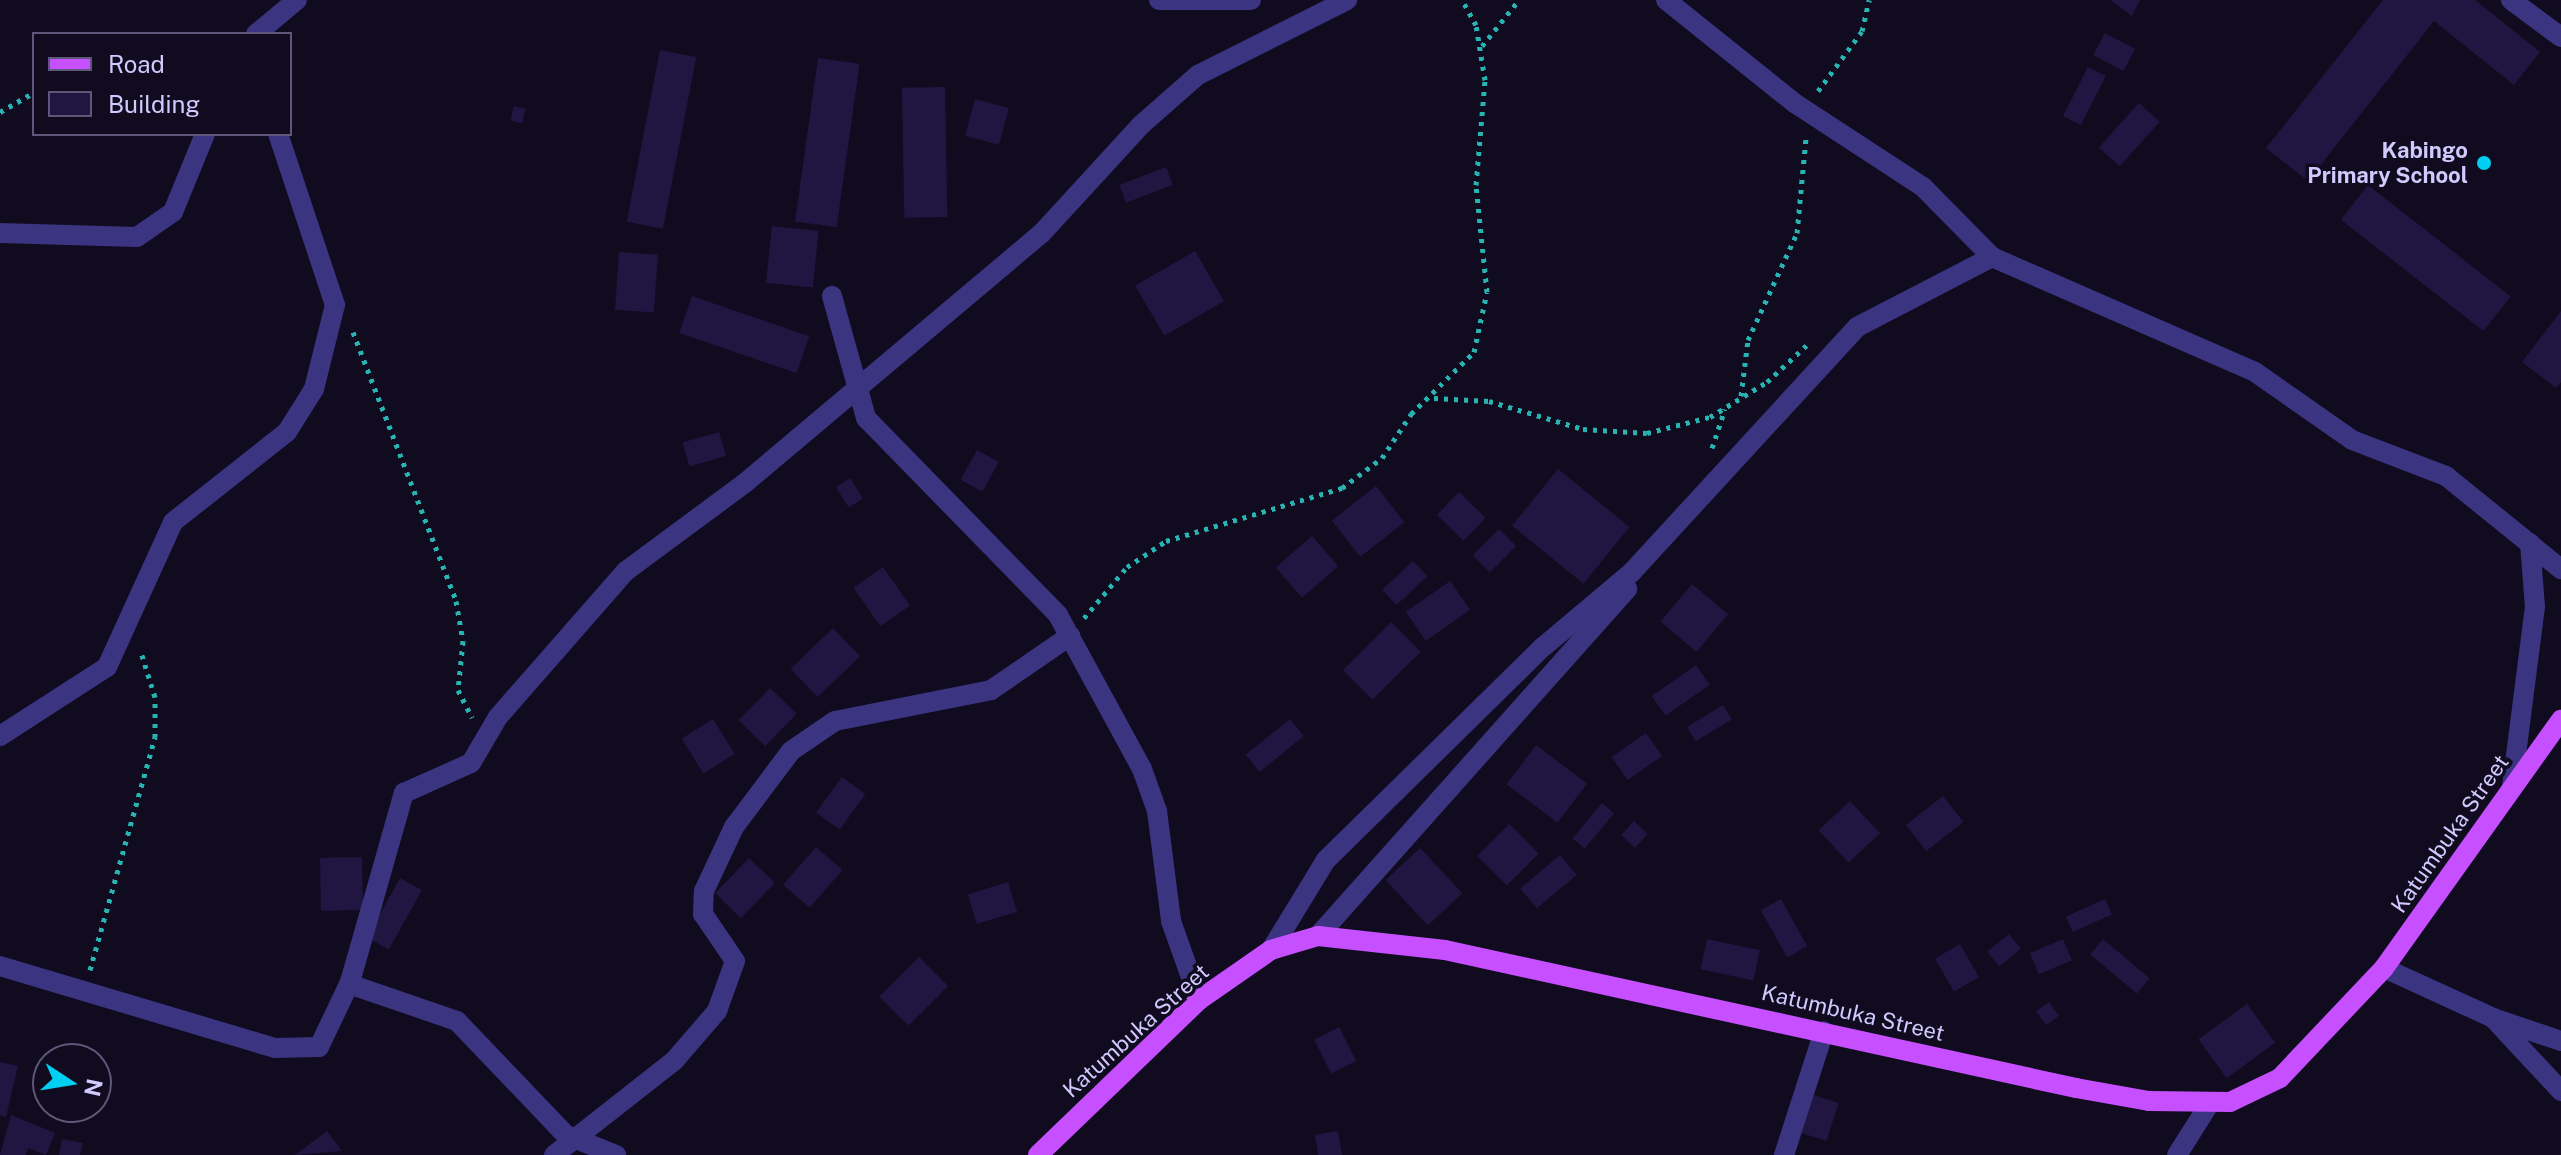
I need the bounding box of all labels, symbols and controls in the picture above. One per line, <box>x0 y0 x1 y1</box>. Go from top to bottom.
legend <box>32 32 292 136</box>
text: Road <box>108 50 165 78</box>
text: Building <box>108 90 200 118</box>
place label: Kabingo Primary School <box>2307 137 2468 188</box>
marker: Kabingo Primary School <box>2475 154 2493 172</box>
street label: Katumbuka Street <box>2386 750 2514 918</box>
street label: Katumbuka Street <box>1058 959 1214 1103</box>
street label: Katumbuka Street <box>1759 979 1947 1047</box>
north arrow <box>32 1043 112 1123</box>
text: N <box>79 1076 108 1099</box>

